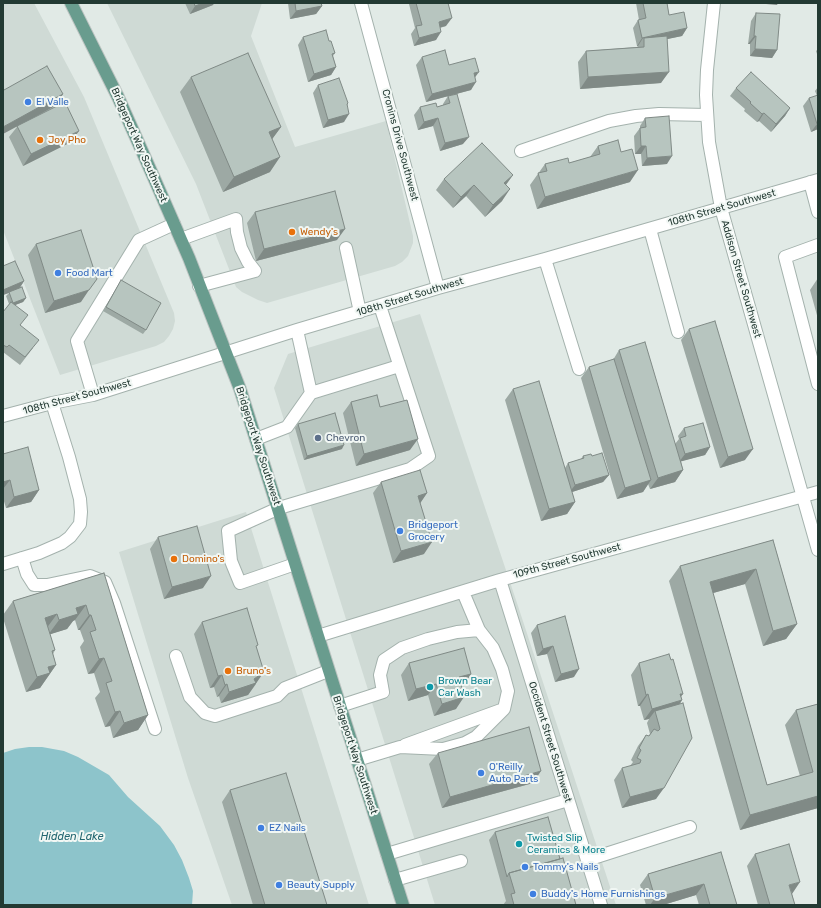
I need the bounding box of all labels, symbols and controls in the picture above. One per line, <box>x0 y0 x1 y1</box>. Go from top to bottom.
street label: Bridgeport Way Southwest <box>108 86 170 204</box>
street label: Cronins Drive Southwest <box>379 88 421 202</box>
place label: El Valle <box>36 96 69 108</box>
marker: El Valle <box>23 97 33 107</box>
place label: Joy Pho <box>48 134 86 146</box>
marker: Joy Pho <box>35 135 45 145</box>
street label: 108th Street Southwest <box>667 187 777 229</box>
street label: Addison Street Southwest <box>718 219 764 339</box>
place label: Wendy's <box>300 226 338 238</box>
marker: Wendy's <box>287 227 297 237</box>
place label: Food Mart <box>66 267 113 279</box>
marker: Food Mart <box>53 268 63 278</box>
street label: 108th Street Southwest <box>355 275 465 319</box>
street label: 108th Street Southwest <box>22 377 132 417</box>
street label: Bridgeport Way Southwest <box>233 385 283 507</box>
place label: Chevron <box>326 432 365 444</box>
marker: Chevron <box>313 433 323 443</box>
place label: Bridgeport Grocery <box>408 519 458 542</box>
marker: Bridgeport Grocery <box>395 526 405 536</box>
street label: 109th Street Southwest <box>512 541 622 581</box>
place label: Domino's <box>182 553 225 565</box>
marker: Domino's <box>169 554 179 564</box>
place label: Bruno's <box>236 665 271 677</box>
marker: Bruno's <box>223 666 233 676</box>
place label: Brown Bear Car Wash <box>438 675 492 698</box>
street label: Occident Street Southwest <box>526 680 574 804</box>
marker: Brown Bear Car Wash <box>425 682 435 692</box>
street label: Bridgeport Way Southwest <box>330 694 380 816</box>
place label: O'Reilly Auto Parts <box>489 761 538 784</box>
marker: O'Reilly Auto Parts <box>476 768 486 778</box>
place label: EZ Nails <box>269 822 306 834</box>
marker: EZ Nails <box>256 823 266 833</box>
water label: Hidden Lake <box>40 830 104 844</box>
place label: Twisted Slip Ceramics & More <box>527 832 605 856</box>
marker: Twisted Slip Ceramics & More <box>514 839 524 849</box>
place label: Tommy's Nails <box>533 861 599 873</box>
marker: Tommy's Nails <box>520 862 530 872</box>
place label: Beauty Supply <box>287 879 355 891</box>
marker: Beauty Supply <box>274 880 284 890</box>
place label: Buddy's Home Furnishings <box>541 888 665 900</box>
marker: Buddy's Home Furnishings <box>528 889 538 899</box>

